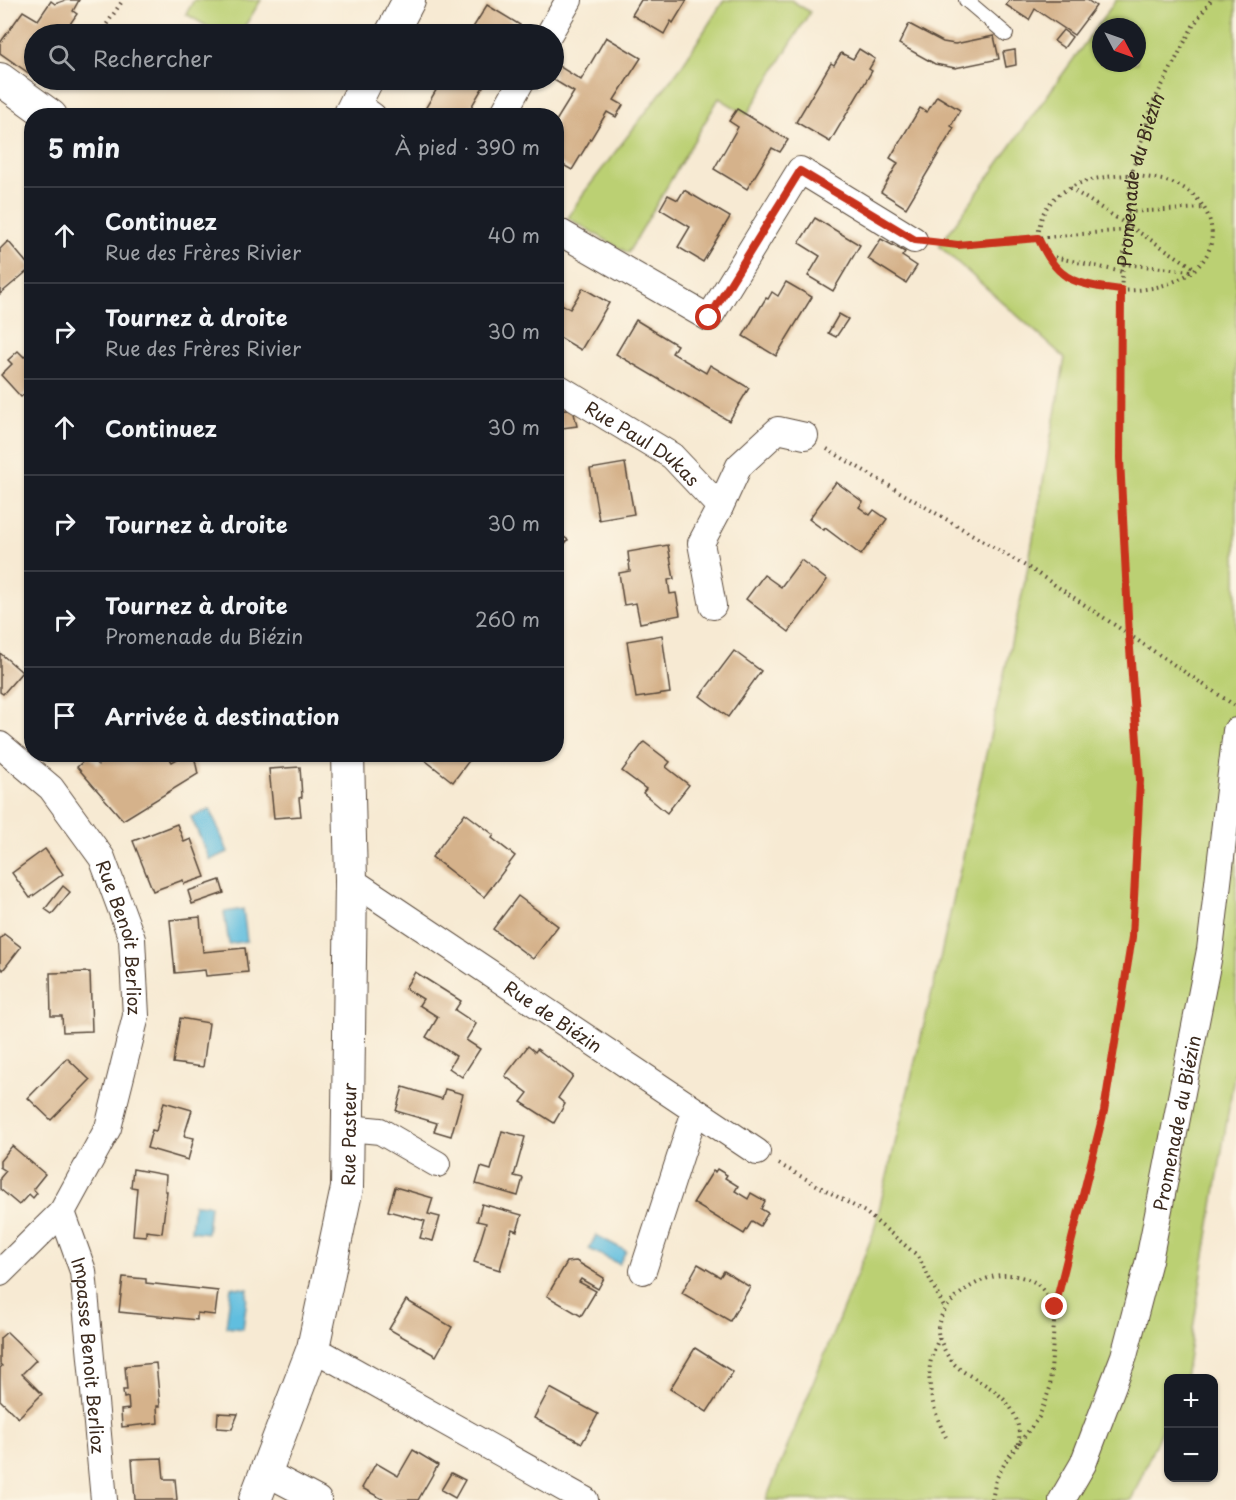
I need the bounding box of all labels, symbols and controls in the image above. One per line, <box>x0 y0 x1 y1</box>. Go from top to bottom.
north arrow <box>1092 18 1146 72</box>
search box <box>24 24 564 90</box>
icon: search <box>45 41 78 74</box>
text: Rechercher <box>93 41 212 74</box>
street label: Promenade du Biézin <box>1110 87 1170 268</box>
text: 5 min <box>48 128 120 167</box>
text: À pied · 390 m <box>395 132 540 162</box>
text: Continuez <box>105 204 217 237</box>
icon: ahead <box>48 219 81 252</box>
text: 40 m <box>488 220 540 250</box>
text: Rue des Frères Rivier <box>105 237 301 267</box>
text: Tournez à droite <box>105 300 288 333</box>
route start <box>695 304 721 330</box>
icon: right <box>48 315 81 348</box>
text: 30 m <box>487 316 540 346</box>
text: Rue des Frères Rivier <box>105 333 301 363</box>
street label: Rue Paul Dukas <box>580 393 706 491</box>
icon: ahead <box>48 411 81 444</box>
text: Continuez <box>105 411 217 444</box>
text: 30 m <box>487 412 540 442</box>
icon: right <box>48 507 81 540</box>
text: Tournez à droite <box>105 507 288 540</box>
text: 30 m <box>487 508 540 538</box>
text: Tournez à droite <box>105 588 288 621</box>
icon: right <box>48 603 81 636</box>
text: 260 m <box>475 604 540 634</box>
text: Promenade du Biézin <box>105 621 303 651</box>
icon: arrive <box>48 699 81 732</box>
text: Arrivée à destination <box>105 699 339 732</box>
street label: Rue Benoit Berlioz <box>90 856 149 1016</box>
street label: Rue de Biézin <box>499 973 608 1058</box>
street label: Promenade du Biézin <box>1145 1033 1206 1213</box>
street label: Rue Pasteur <box>334 1082 362 1186</box>
street label: Impasse Benoit Berlioz <box>65 1253 113 1455</box>
route end <box>1041 1293 1067 1319</box>
map controls <box>1164 1374 1218 1482</box>
button: + <box>1164 1374 1218 1428</box>
button: − <box>1164 1428 1218 1482</box>

